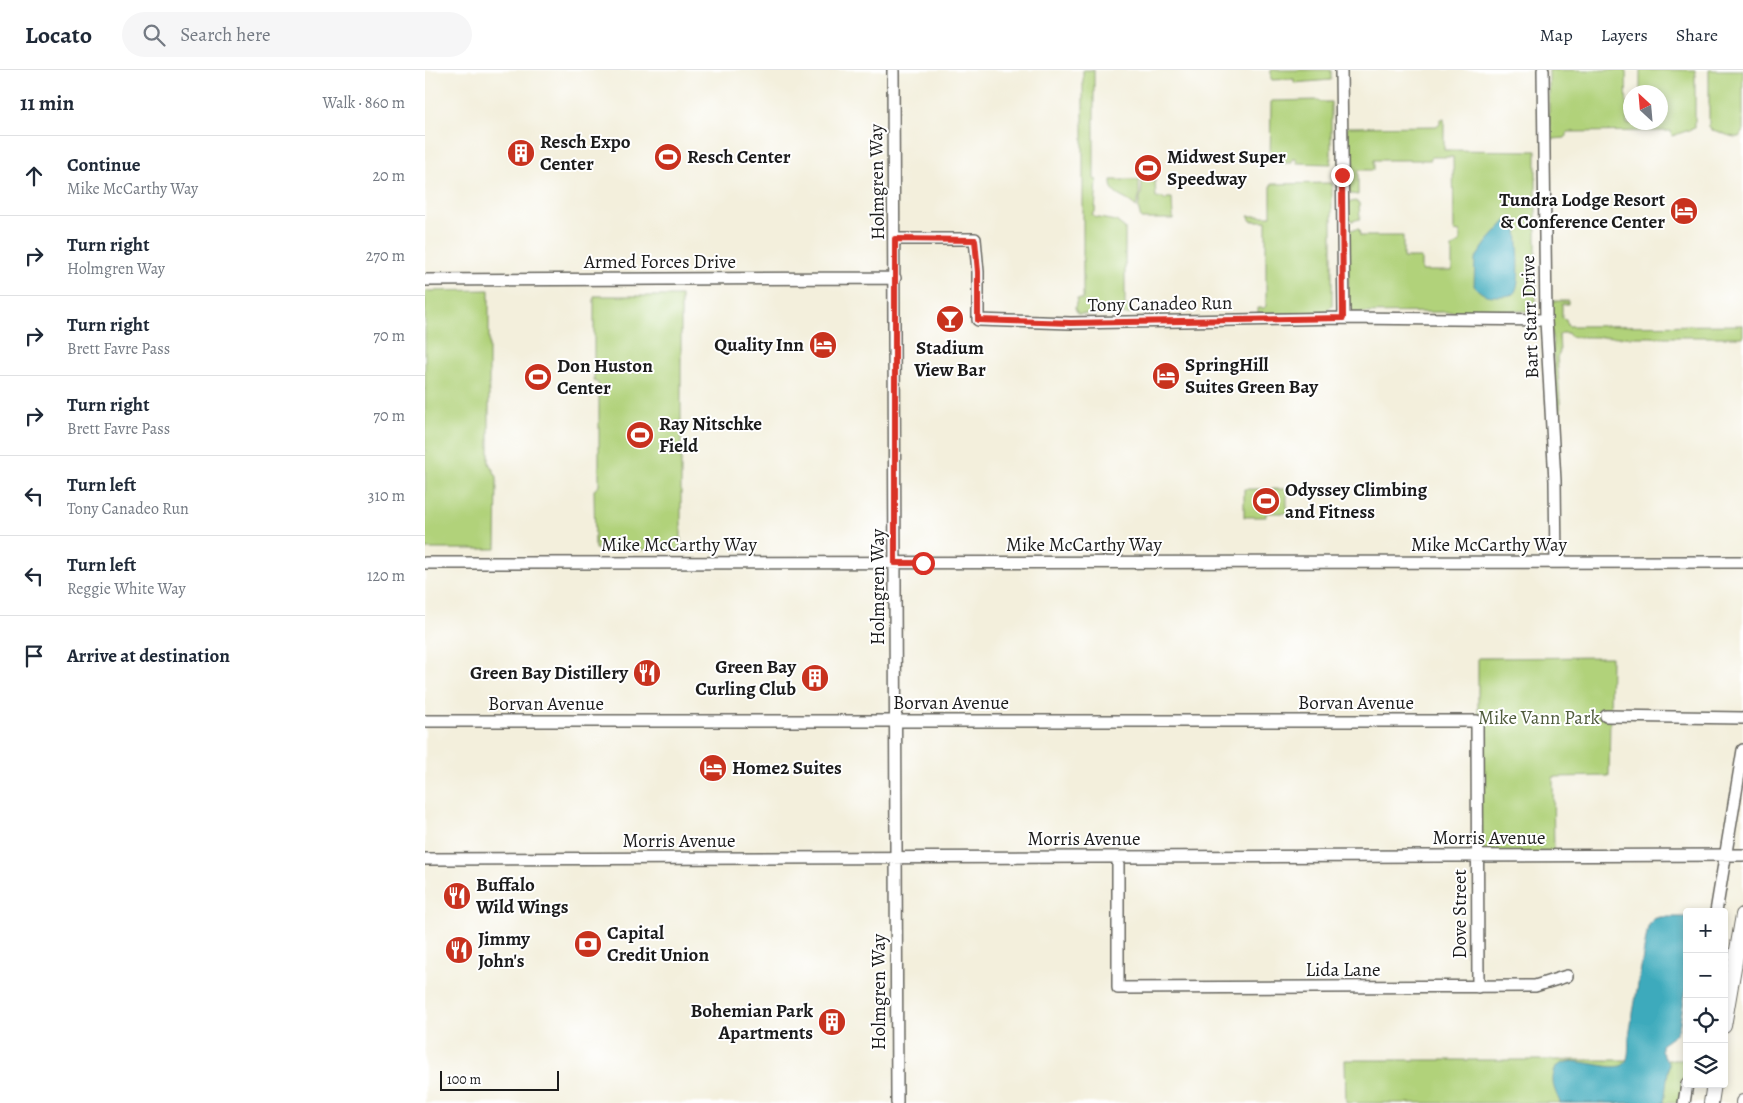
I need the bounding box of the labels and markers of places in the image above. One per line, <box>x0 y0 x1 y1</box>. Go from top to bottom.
place label: Resch Expo Center <box>540 129 631 177</box>
building icon: Resch Expo Center <box>506 138 536 168</box>
sports icon: Resch Center <box>653 142 683 172</box>
place label: Resch Center <box>687 144 791 170</box>
place label: Midwest Super Speedway <box>1167 144 1286 192</box>
sports icon: Midwest Super Speedway <box>1133 153 1163 183</box>
place label: Tundra Lodge Resort & Conference Center <box>1499 187 1666 235</box>
hotel icon: Tundra Lodge Resort & Conference Center <box>1669 196 1699 226</box>
bar icon: Stadium View Bar <box>935 304 965 334</box>
hotel icon: Quality Inn <box>808 330 838 360</box>
place label: Quality Inn <box>714 332 804 358</box>
place label: Stadium View Bar <box>913 335 986 383</box>
place label: SpringHill Suites Green Bay <box>1185 352 1319 400</box>
place label: Don Huston Center <box>557 353 653 401</box>
hotel icon: SpringHill Suites Green Bay <box>1151 361 1181 391</box>
sports icon: Don Huston Center <box>523 362 553 392</box>
place label: Ray Nitschke Field <box>659 411 762 459</box>
sports icon: Ray Nitschke Field <box>625 420 655 450</box>
place label: Odyssey Climbing and Fitness <box>1285 477 1427 525</box>
sports icon: Odyssey Climbing and Fitness <box>1251 486 1281 516</box>
place label: Green Bay Curling Club <box>695 654 797 702</box>
restaurant icon: Green Bay Distillery <box>632 658 662 688</box>
place label: Green Bay Distillery <box>470 660 629 686</box>
building icon: Green Bay Curling Club <box>800 663 830 693</box>
hotel icon: Home2 Suites <box>698 753 728 783</box>
place label: Home2 Suites <box>732 755 842 781</box>
place label: Buffalo Wild Wings <box>475 872 569 920</box>
restaurant icon: Buffalo Wild Wings <box>442 881 472 911</box>
place label: Capital Credit Union <box>607 920 709 968</box>
place label: Jimmy John's <box>478 926 531 974</box>
bank icon: Capital Credit Union <box>573 929 603 959</box>
restaurant icon: Jimmy John's <box>444 935 474 965</box>
place label: Bohemian Park Apartments <box>690 998 813 1046</box>
building icon: Bohemian Park Apartments <box>817 1007 847 1037</box>

